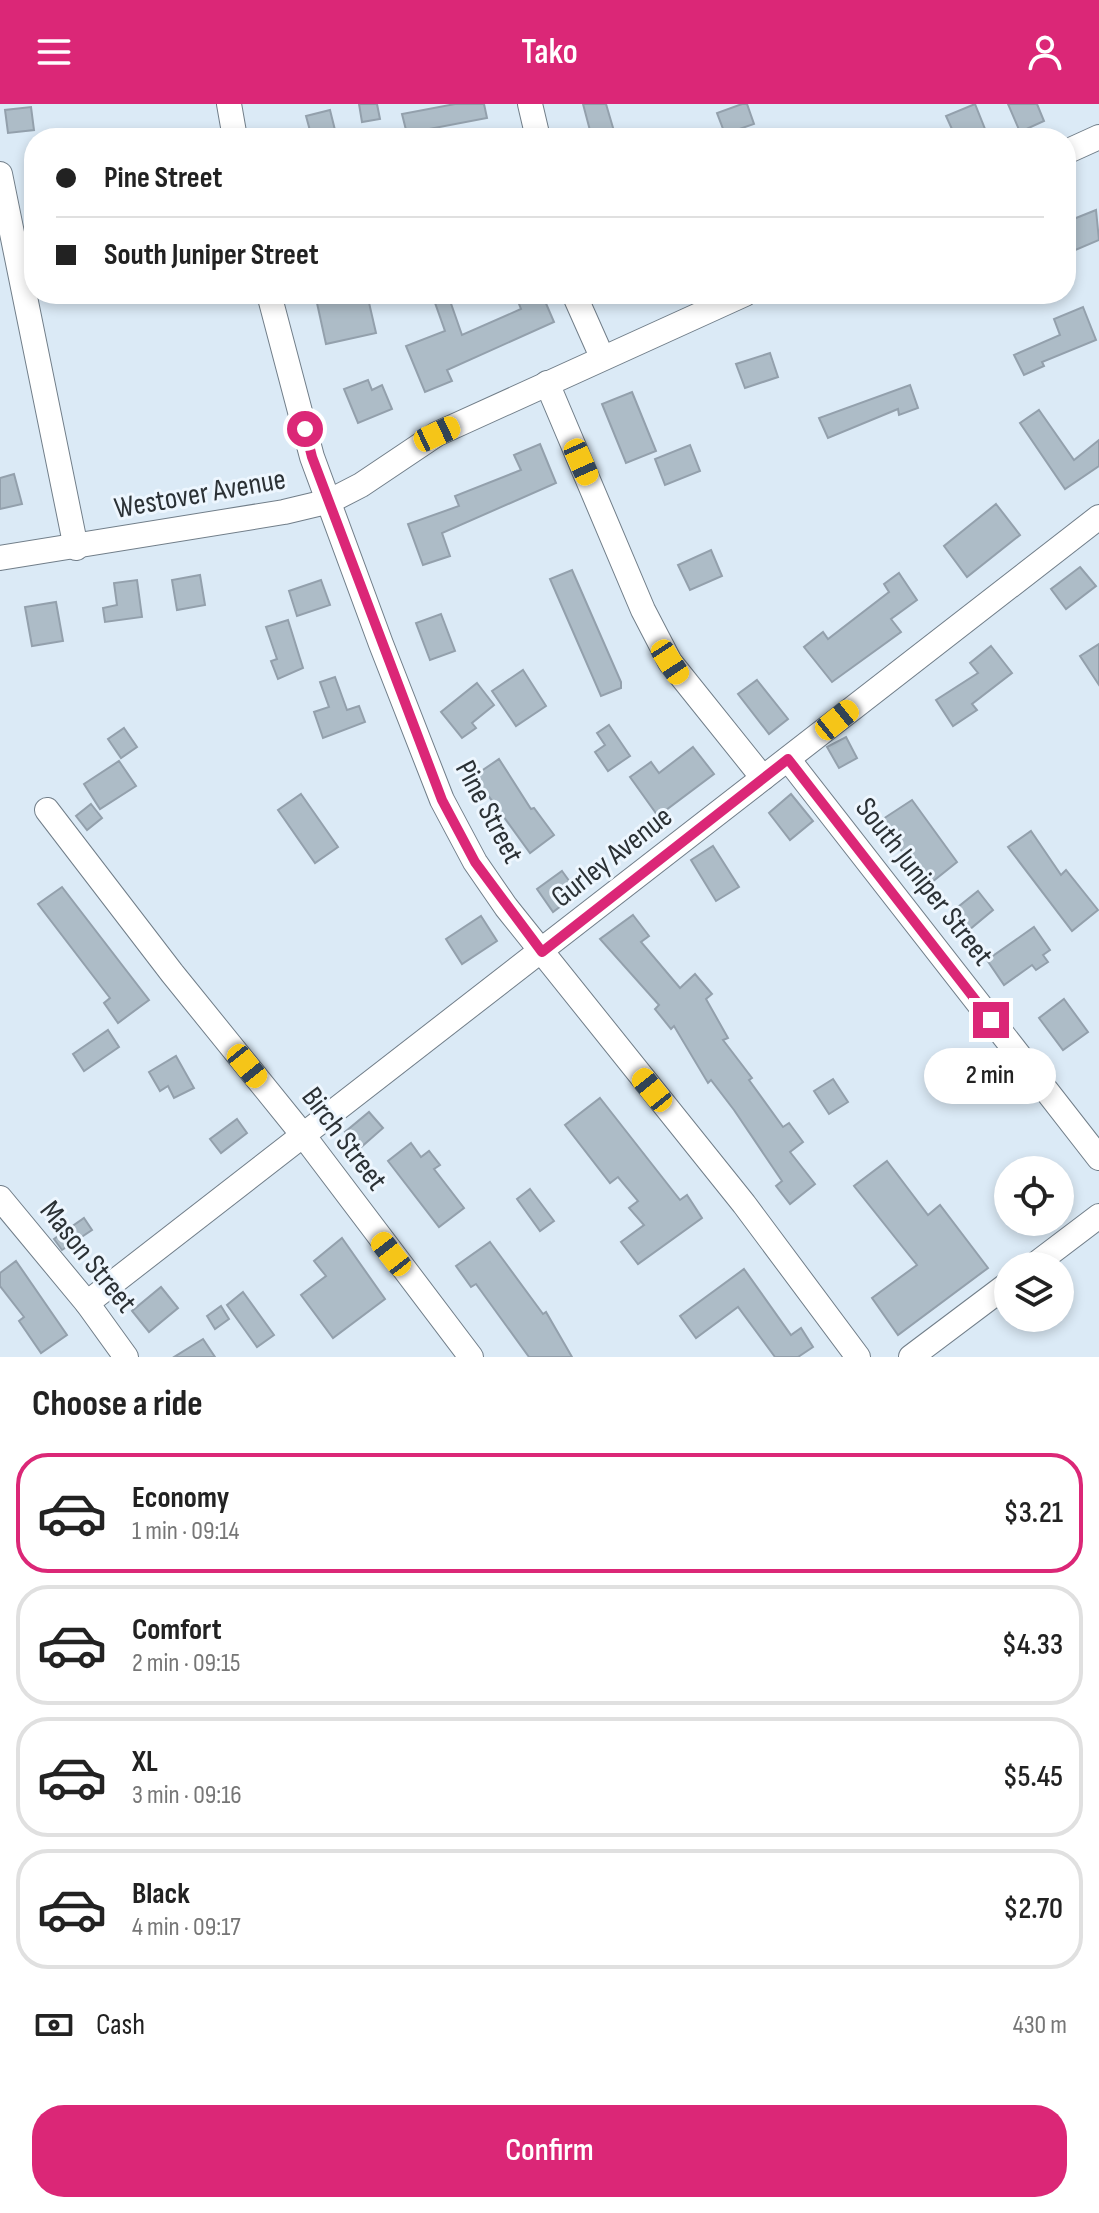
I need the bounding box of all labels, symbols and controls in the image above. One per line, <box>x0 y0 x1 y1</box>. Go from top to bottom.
icon: menu <box>32 30 76 74</box>
icon: person <box>1023 30 1067 74</box>
text: Tako <box>521 31 578 74</box>
text: Pine Street <box>104 160 222 196</box>
text: South Juniper Street <box>104 237 319 273</box>
route start <box>287 411 323 447</box>
car <box>410 413 464 455</box>
car <box>560 435 602 489</box>
street label: Westover Avenue <box>112 461 288 527</box>
car <box>647 635 693 689</box>
car <box>811 696 863 744</box>
street label: Pine Street <box>447 754 531 870</box>
street label: South Juniper Street <box>847 791 1001 973</box>
street label: Gurley Avenue <box>544 799 680 915</box>
route end <box>973 1002 1009 1038</box>
car <box>223 1040 271 1092</box>
callout: 2 min <box>925 1048 1057 1104</box>
text: 2 min <box>966 1060 1014 1091</box>
car <box>628 1064 676 1116</box>
street label: Birch Street <box>294 1080 394 1198</box>
map controls <box>994 1156 1074 1332</box>
button: locate <box>994 1156 1074 1236</box>
street label: Mason Street <box>32 1194 144 1320</box>
car <box>367 1228 415 1280</box>
button: layers <box>994 1252 1074 1332</box>
text: Choose a ride <box>32 1383 203 1426</box>
icon: car <box>36 1477 108 1549</box>
text: Economy <box>132 1480 229 1516</box>
text: $3.21 <box>1003 1495 1063 1531</box>
text: 1 min · 09:14 <box>132 1516 239 1547</box>
icon: car <box>36 1609 108 1681</box>
text: Comfort <box>132 1612 222 1648</box>
text: $4.33 <box>1002 1627 1063 1663</box>
text: 2 min · 09:15 <box>132 1648 241 1679</box>
icon: car <box>36 1741 108 1813</box>
text: XL <box>132 1744 158 1780</box>
text: $5.45 <box>1003 1759 1063 1795</box>
text: 3 min · 09:16 <box>132 1780 242 1811</box>
icon: car <box>36 1873 108 1945</box>
text: Black <box>132 1876 190 1912</box>
text: $2.70 <box>1003 1891 1063 1927</box>
text: 4 min · 09:17 <box>132 1912 241 1943</box>
icon: cash <box>32 2003 76 2047</box>
text: Cash <box>96 2007 145 2043</box>
text: 430 m <box>1013 2010 1067 2041</box>
button: Confirm <box>32 2105 1067 2197</box>

